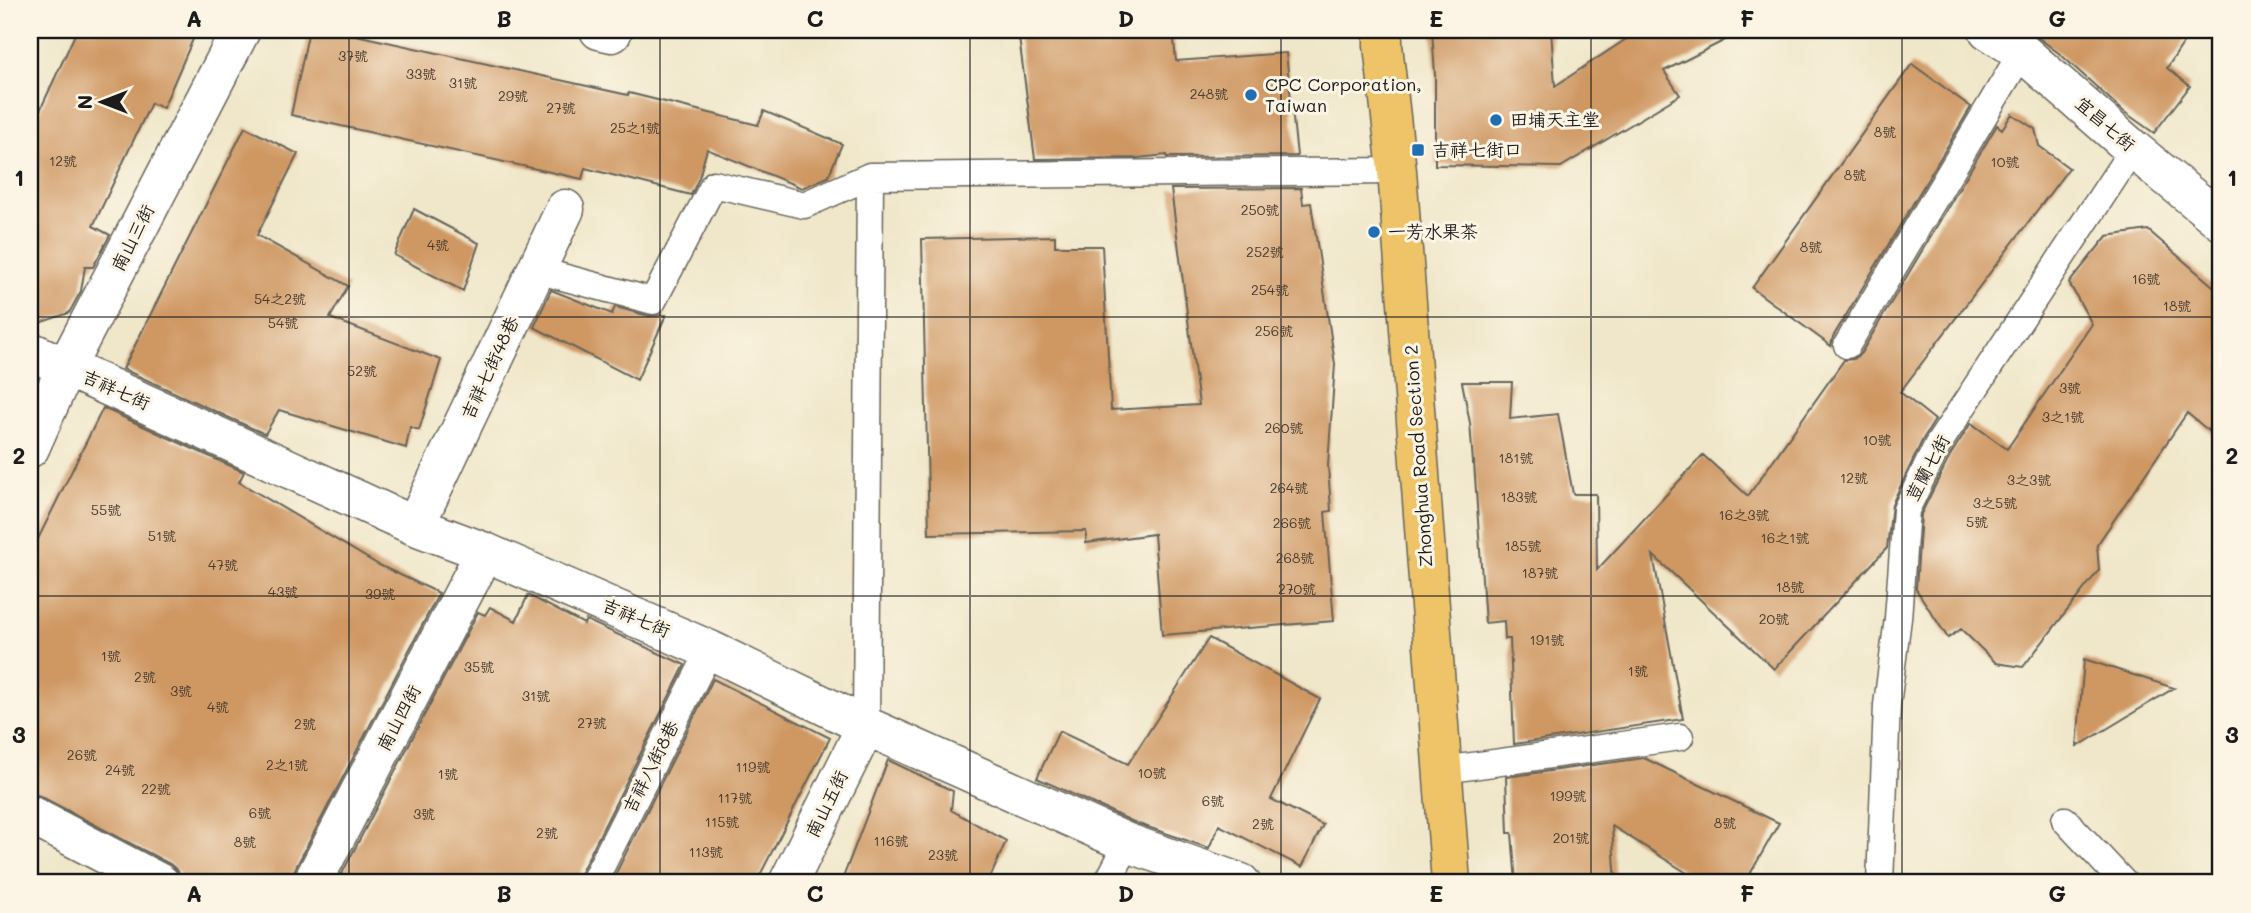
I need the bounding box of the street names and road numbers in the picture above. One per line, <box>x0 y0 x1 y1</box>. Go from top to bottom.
street label: 宜昌七街 <box>2071 91 2141 156</box>
street label: 南山三街 <box>105 200 159 275</box>
street label: 吉祥七街48巷 <box>455 312 524 423</box>
street label: Zhonghua Road Section 2 <box>1398 344 1438 568</box>
street label: 吉祥七街 <box>79 363 154 415</box>
street label: 荳蘭七街 <box>1900 430 1955 505</box>
street label: 吉祥七街 <box>599 592 674 642</box>
street label: 南山四街 <box>371 680 426 755</box>
street label: 吉祥八街8巷 <box>617 716 684 817</box>
street label: 南山五街 <box>800 766 853 841</box>

